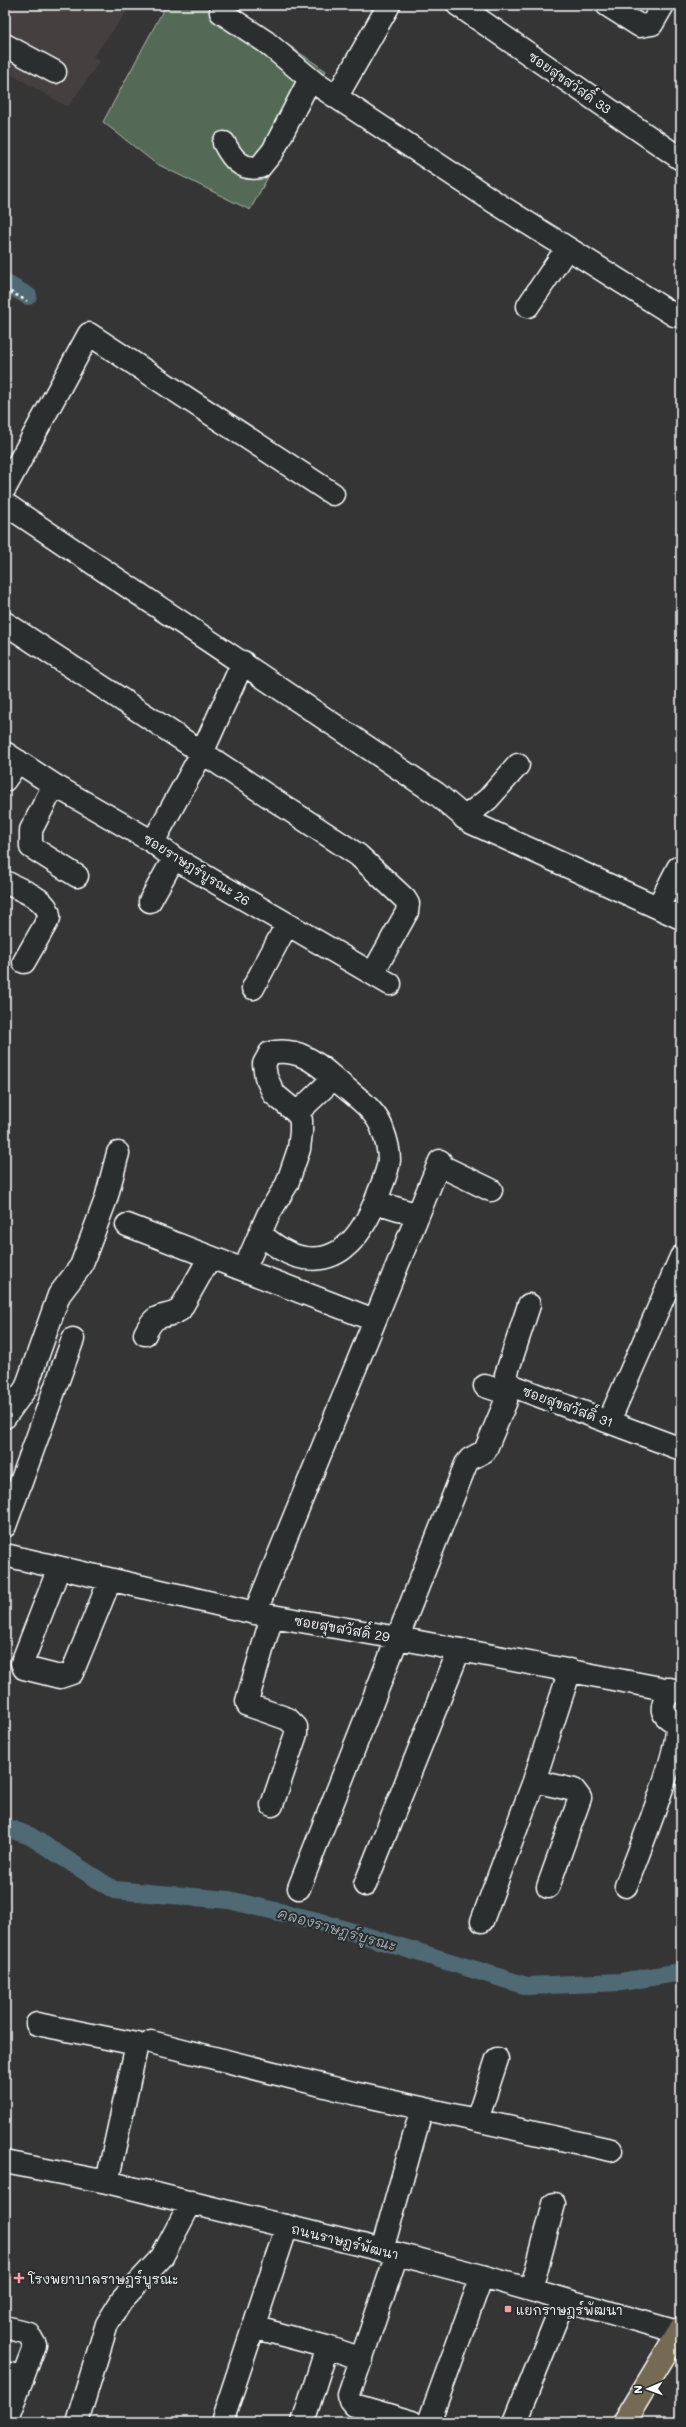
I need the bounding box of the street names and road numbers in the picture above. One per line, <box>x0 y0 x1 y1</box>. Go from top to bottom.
street label: ซอยสุขสวัสดิ์ 33 <box>524 44 617 120</box>
street label: ซอยราษฎร์บูรณะ 26 <box>139 829 254 910</box>
street label: ซอยสุขสวัสดิ์ 31 <box>519 1378 617 1433</box>
street label: ซอยสุขสวัสดิ์ 29 <box>292 1608 392 1648</box>
street label: ถนนราษฎร์พัฒนา <box>289 2219 401 2264</box>

